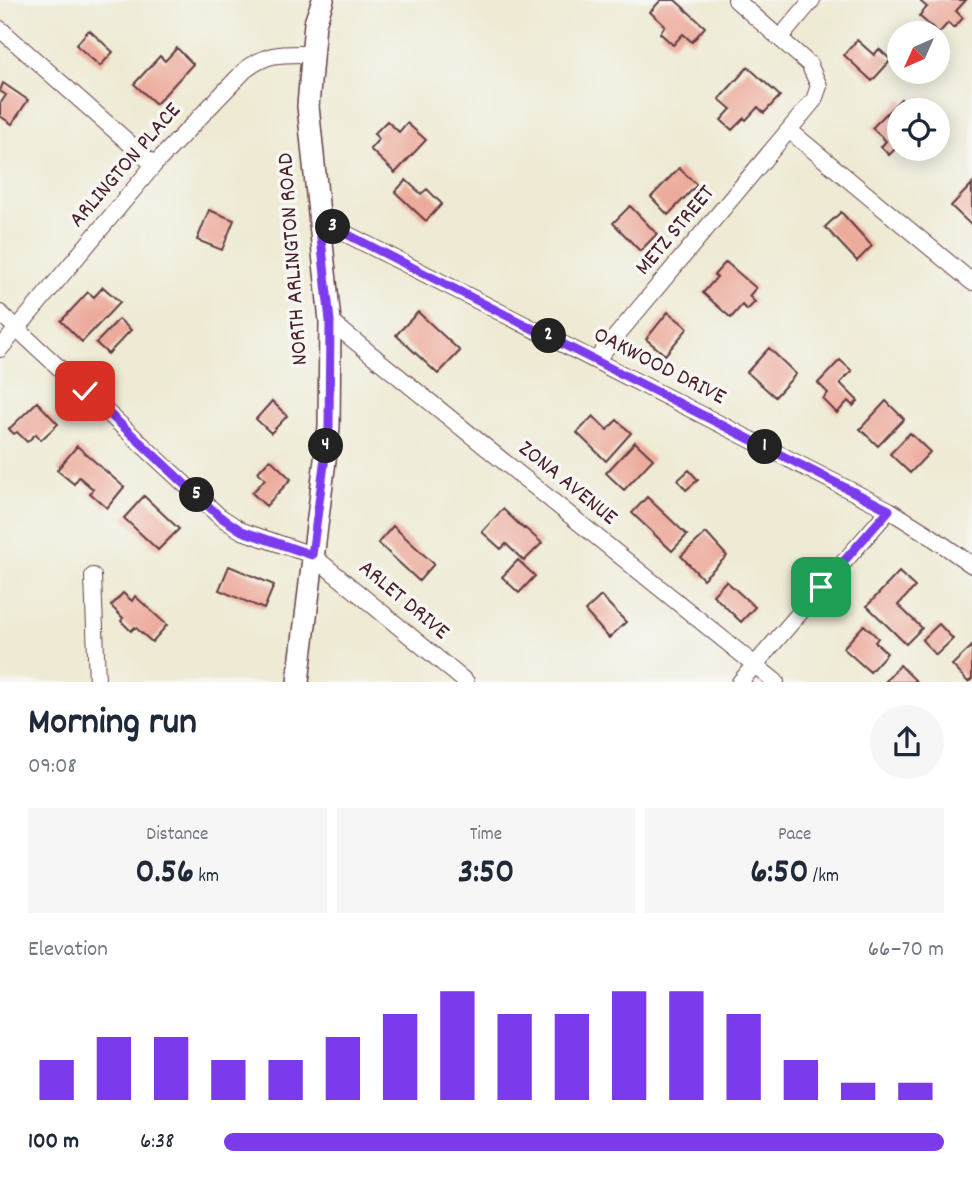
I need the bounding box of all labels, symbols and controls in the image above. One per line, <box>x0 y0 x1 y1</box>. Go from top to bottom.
north arrow <box>887 21 950 84</box>
map controls <box>887 21 950 161</box>
street label: ARLINGTON PLACE <box>62 96 190 236</box>
button: locate <box>887 98 950 161</box>
street label: NORTH ARLINGTON ROAD <box>270 151 318 366</box>
street label: METZ STREET <box>628 179 724 283</box>
pin: 3 <box>316 210 350 244</box>
text: 3 <box>328 213 337 240</box>
pin: 2 <box>532 318 566 354</box>
street label: OAKWOOD DRIVE <box>587 319 732 415</box>
text: 2 <box>544 322 553 349</box>
pin <box>55 361 115 421</box>
icon: check <box>66 372 104 410</box>
pin: 4 <box>308 428 344 464</box>
pin: 1 <box>748 430 782 464</box>
text: 4 <box>322 432 329 459</box>
text: 1 <box>762 433 767 460</box>
street label: ZONA AVENUE <box>510 434 624 535</box>
pin: 5 <box>180 477 214 512</box>
text: 5 <box>192 481 201 508</box>
street label: ARLET DRIVE <box>350 553 456 649</box>
pin <box>791 557 851 617</box>
icon: arrive <box>802 568 840 606</box>
text: Morning run <box>28 697 197 752</box>
button: share <box>870 705 944 779</box>
text: 09:08 <box>28 751 77 784</box>
text: Distance <box>146 822 208 849</box>
text: Time <box>470 822 502 849</box>
text: Pace <box>778 822 811 849</box>
text: 0.56 <box>136 849 194 899</box>
text: 3:50 <box>458 849 514 899</box>
text: 6:50 <box>750 849 808 899</box>
text: km <box>194 864 219 891</box>
text: /km <box>808 864 839 891</box>
text: Elevation <box>28 934 108 967</box>
text: 66–70 m <box>868 934 944 967</box>
text: 100 m <box>28 1126 79 1159</box>
text: 6:38 <box>140 1126 175 1159</box>

